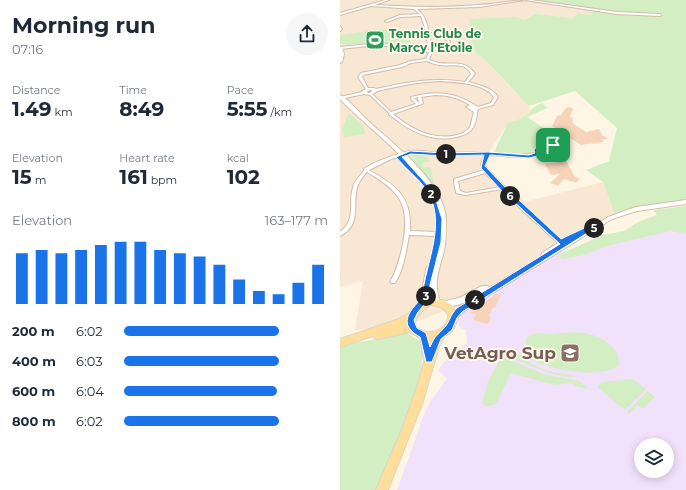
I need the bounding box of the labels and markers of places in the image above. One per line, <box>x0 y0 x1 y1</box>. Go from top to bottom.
place label: Tennis Club de Marcy l'Etoile <box>389 26 482 55</box>
sports icon: Tennis Club de Marcy l'Etoile <box>364 29 386 51</box>
pin <box>536 128 570 162</box>
pin: 1 <box>436 144 456 164</box>
pin: 2 <box>421 184 441 204</box>
pin: 6 <box>500 186 520 206</box>
pin: 5 <box>584 218 604 238</box>
pin: 3 <box>416 286 436 306</box>
pin: 4 <box>465 290 485 310</box>
school or university icon: VetAgro Sup <box>559 342 581 364</box>
place label: VetAgro Sup <box>443 343 556 363</box>

